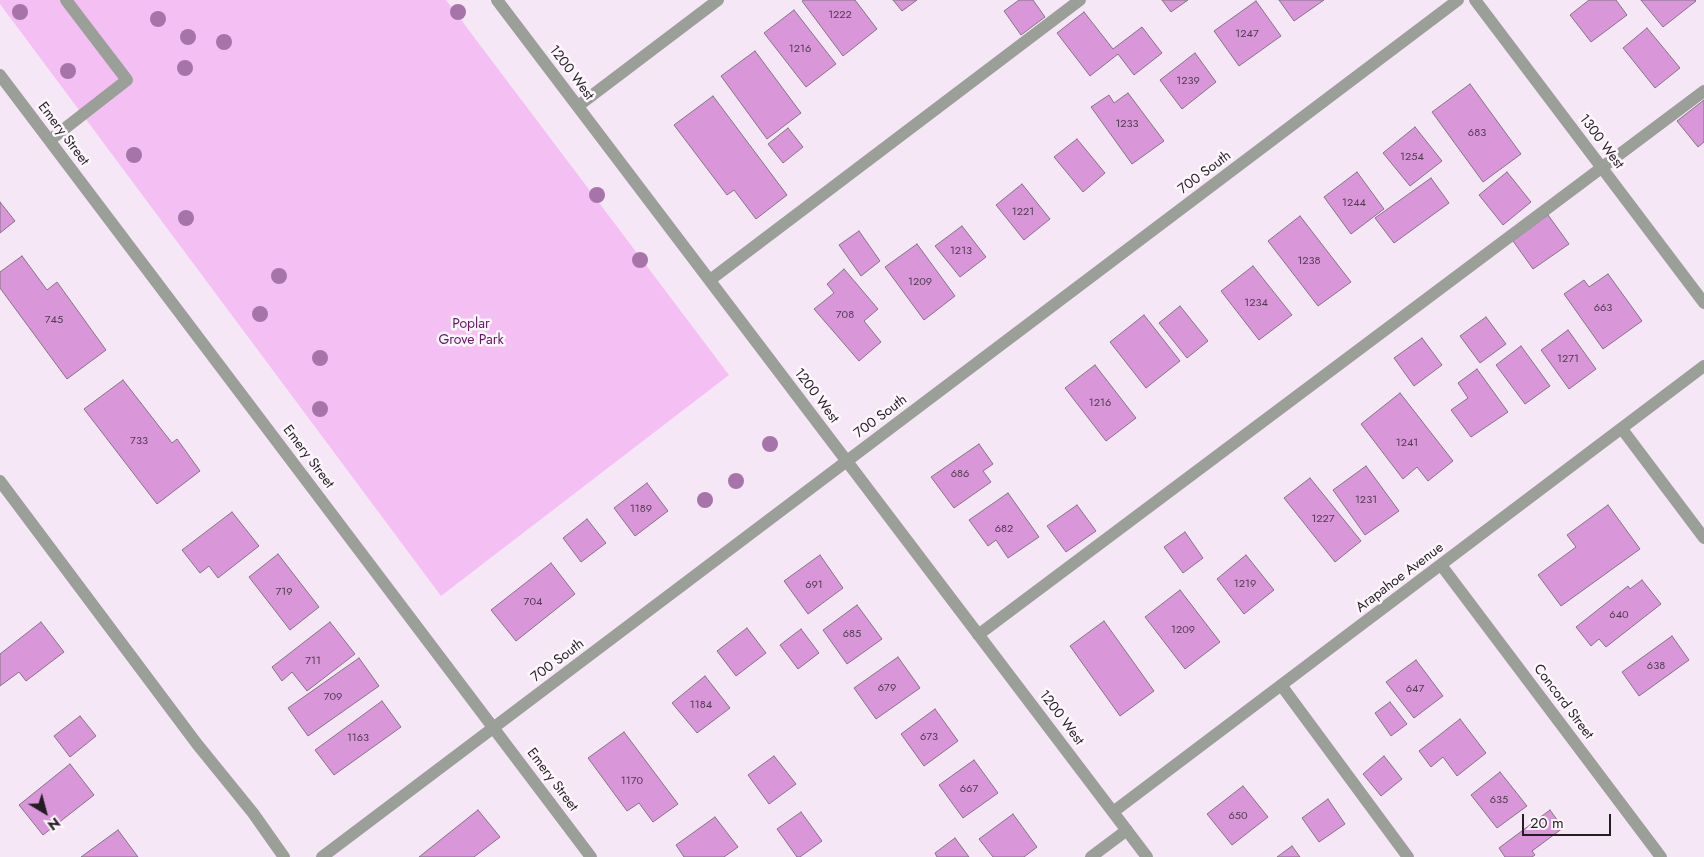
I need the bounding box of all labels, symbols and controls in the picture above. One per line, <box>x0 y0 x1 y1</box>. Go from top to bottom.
house number: 1222 <box>828 8 852 22</box>
house number: 1247 <box>1235 27 1259 41</box>
street label: 1200 West <box>545 42 597 104</box>
house number: 1216 <box>789 42 811 56</box>
house number: 1239 <box>1176 74 1200 88</box>
street label: Emery Street <box>34 99 92 169</box>
street label: 1300 West <box>1575 111 1627 173</box>
house number: 1233 <box>1115 117 1139 131</box>
house number: 683 <box>1468 126 1486 140</box>
street label: 700 South <box>1175 148 1235 198</box>
house number: 1254 <box>1400 150 1424 164</box>
house number: 1244 <box>1342 196 1366 210</box>
house number: 1221 <box>1012 205 1034 219</box>
house number: 1213 <box>950 244 972 258</box>
house number: 1238 <box>1297 254 1321 268</box>
house number: 1209 <box>908 275 932 289</box>
house number: 1234 <box>1244 296 1268 310</box>
house number: 663 <box>1594 301 1612 315</box>
house number: 708 <box>836 308 854 322</box>
house number: 745 <box>45 313 63 327</box>
park label: Poplar Grove Park <box>438 317 504 350</box>
house number: 1271 <box>1557 352 1579 366</box>
street label: 1200 West <box>790 365 842 427</box>
street label: 700 South <box>851 392 911 442</box>
house number: 1216 <box>1089 396 1111 410</box>
street label: Emery Street <box>279 422 337 492</box>
house number: 733 <box>130 434 148 448</box>
house number: 1241 <box>1396 436 1418 450</box>
house number: 686 <box>951 467 969 481</box>
house number: 1231 <box>1355 493 1377 507</box>
house number: 1189 <box>630 502 652 516</box>
house number: 1227 <box>1311 512 1335 526</box>
house number: 682 <box>995 522 1013 536</box>
street label: Arapahoe Avenue <box>1353 540 1447 616</box>
house number: 1219 <box>1234 577 1256 591</box>
house number: 691 <box>805 578 823 592</box>
house number: 719 <box>275 585 293 599</box>
house number: 704 <box>524 595 542 609</box>
house number: 640 <box>1609 608 1629 622</box>
house number: 1209 <box>1171 623 1195 637</box>
house number: 685 <box>843 627 861 641</box>
street label: 700 South <box>528 636 588 686</box>
house number: 711 <box>305 654 321 668</box>
house number: 638 <box>1647 659 1665 673</box>
street label: Concord Street <box>1529 661 1597 743</box>
house number: 679 <box>878 681 896 695</box>
house number: 647 <box>1406 682 1424 696</box>
street label: 1200 West <box>1035 687 1087 749</box>
house number: 709 <box>324 690 342 704</box>
house number: 1184 <box>690 698 712 712</box>
house number: 673 <box>920 730 938 744</box>
house number: 1163 <box>347 731 369 745</box>
street label: Emery Street <box>523 745 581 815</box>
house number: 1170 <box>621 774 643 788</box>
house number: 667 <box>960 782 978 796</box>
north arrow <box>20 787 70 837</box>
house number: 635 <box>1490 793 1508 807</box>
scale bar <box>1524 804 1613 836</box>
house number: 650 <box>1228 809 1248 823</box>
text: 20 m <box>1530 812 1564 834</box>
text: N <box>44 813 64 835</box>

